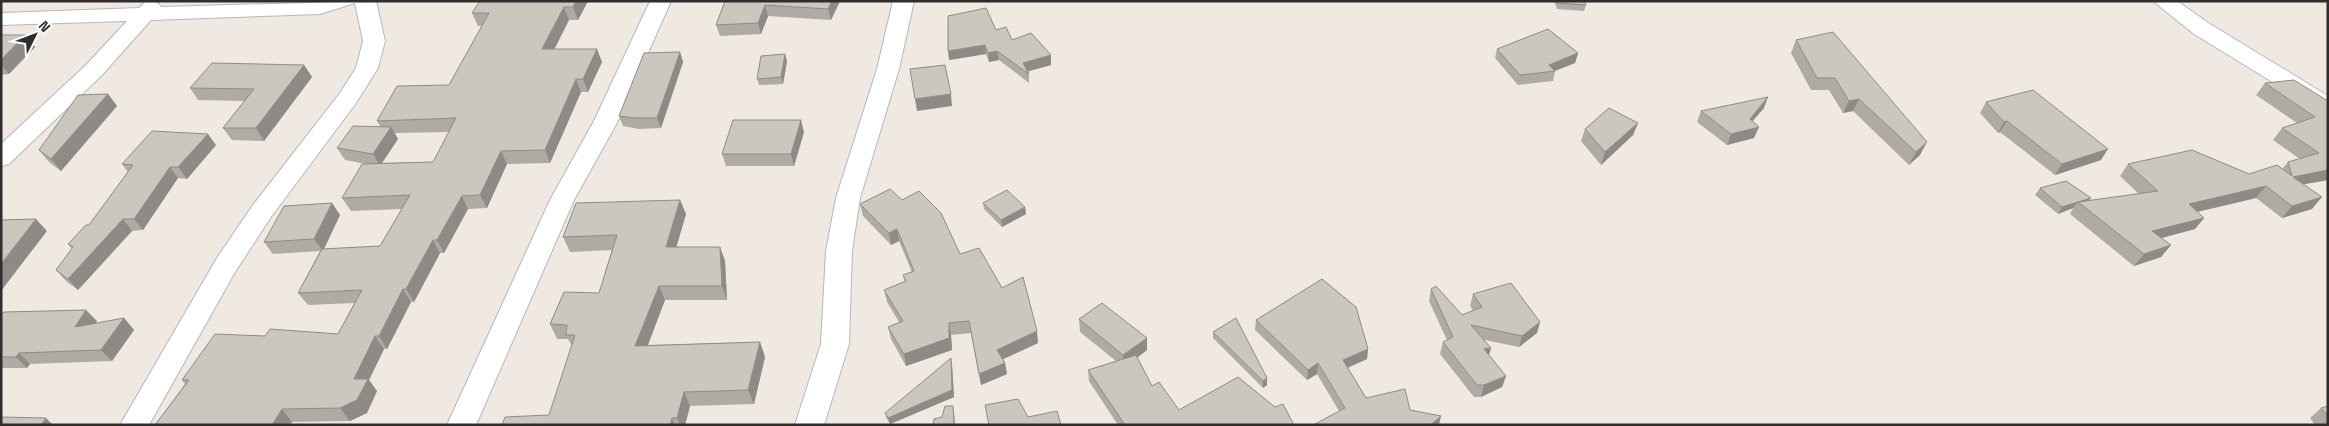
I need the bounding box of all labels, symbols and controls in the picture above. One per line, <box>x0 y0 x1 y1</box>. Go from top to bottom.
north arrow <box>10 10 60 60</box>
text: N <box>35 17 54 36</box>

